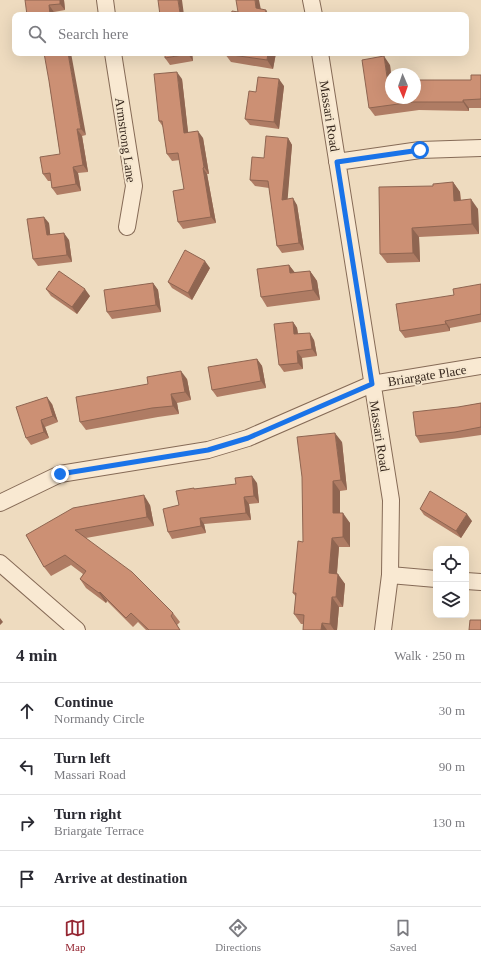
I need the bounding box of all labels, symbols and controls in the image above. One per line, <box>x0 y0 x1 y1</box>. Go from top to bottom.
search box <box>12 12 469 56</box>
icon: search <box>26 23 48 45</box>
text: Search here <box>58 26 128 42</box>
north arrow <box>385 68 421 104</box>
street label: Massari Road <box>316 79 343 153</box>
street label: Armstrong Lane <box>112 97 139 184</box>
route start <box>411 141 429 159</box>
street label: Briargate Place <box>387 362 468 389</box>
street label: Massari Road <box>366 399 393 473</box>
route end <box>51 465 69 483</box>
map controls <box>433 546 469 618</box>
button: locate <box>433 546 469 582</box>
button: layers <box>433 582 469 618</box>
text: 4 min <box>16 646 57 665</box>
text: Walk · 250 m <box>394 648 465 663</box>
text: Continue <box>54 694 113 710</box>
icon: ahead <box>16 700 38 722</box>
text: 30 m <box>439 703 465 718</box>
text: Normandy Circle <box>54 711 145 726</box>
text: Turn left <box>54 750 111 766</box>
icon: left <box>16 756 38 778</box>
text: 90 m <box>439 759 465 774</box>
text: Massari Road <box>54 767 126 782</box>
text: Turn right <box>54 806 121 822</box>
icon: right <box>16 812 38 834</box>
text: 130 m <box>432 815 465 830</box>
text: Briargate Terrace <box>54 823 144 838</box>
icon: arrive <box>16 868 38 890</box>
text: Arrive at destination <box>54 870 187 886</box>
tab: Map <box>64 917 86 953</box>
tab: Directions <box>215 917 261 953</box>
tab: Saved <box>390 917 417 953</box>

